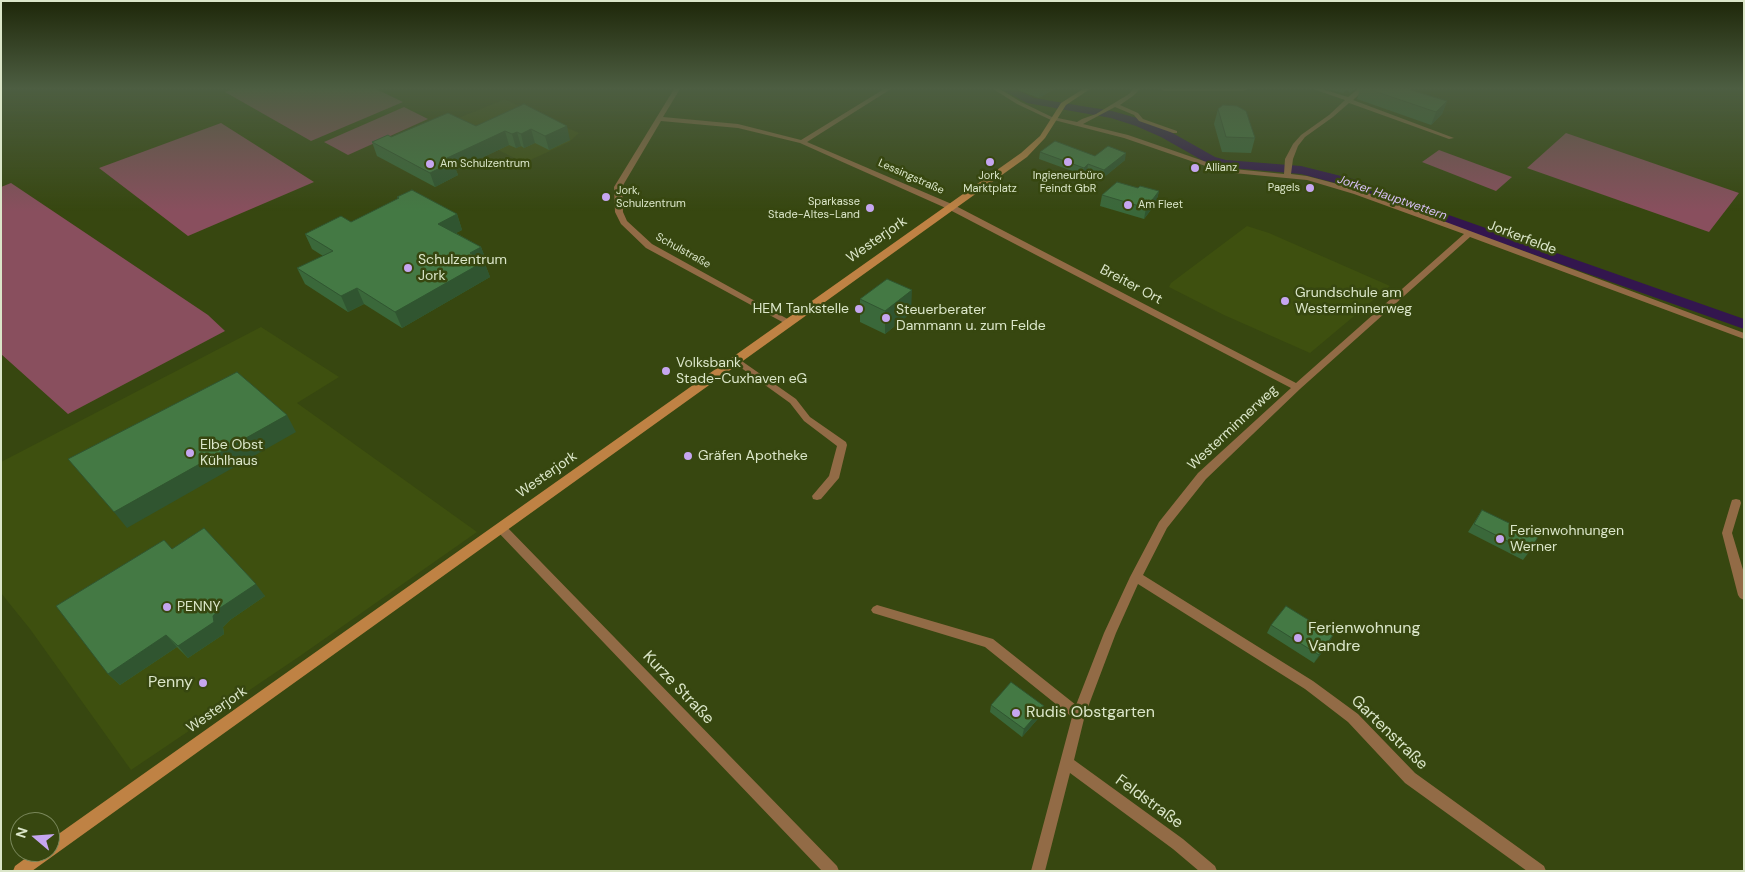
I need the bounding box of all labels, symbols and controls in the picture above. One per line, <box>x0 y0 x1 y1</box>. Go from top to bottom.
marker: Jork, Marktplatz <box>984 156 996 168</box>
marker: Ingieneurbüro Feindt GbR <box>1062 156 1074 168</box>
place label: Am Schulzentrum <box>440 157 530 171</box>
street label: Lessingstraße <box>876 157 946 197</box>
marker: Am Schulzentrum <box>424 158 436 170</box>
place label: Allianz <box>1205 161 1237 175</box>
marker: Allianz <box>1189 162 1201 174</box>
place label: Jork, Marktplatz <box>963 169 1017 195</box>
place label: Ingieneurbüro Feindt GbR <box>1033 169 1103 195</box>
water label: Jorker Hauptwettern <box>1335 173 1449 223</box>
place label: Pagels <box>1268 181 1300 195</box>
marker: Pagels <box>1304 182 1316 194</box>
place label: Jork, Schulzentrum <box>616 184 686 210</box>
marker: Jork, Schulzentrum <box>600 191 612 203</box>
place label: Sparkasse Stade-Altes-Land <box>768 195 860 221</box>
place label: Am Fleet <box>1138 198 1183 212</box>
marker: Am Fleet <box>1122 199 1134 211</box>
marker: Sparkasse Stade-Altes-Land <box>864 202 876 214</box>
street label: Westerjork <box>844 213 910 267</box>
street label: Jorkerfelde <box>1485 217 1559 259</box>
street label: Schulstraße <box>653 230 713 272</box>
place label: Schulzentrum Jork <box>418 252 507 284</box>
marker: Schulzentrum Jork <box>402 262 414 274</box>
street label: Breiter Ort <box>1097 262 1165 308</box>
place label: Grundschule am Westerminnerweg <box>1295 285 1412 318</box>
marker: Grundschule am Westerminnerweg <box>1279 295 1291 307</box>
place label: HEM Tankstelle <box>753 301 849 317</box>
place label: Steuerberater Dammann u. zum Felde <box>896 302 1046 334</box>
marker: HEM Tankstelle <box>853 303 865 315</box>
marker: Steuerberater Dammann u. zum Felde <box>880 312 892 324</box>
place label: Volksbank Stade-Cuxhaven eG <box>676 355 807 388</box>
marker: Volksbank Stade-Cuxhaven eG <box>660 365 672 377</box>
street label: Westerminnerweg <box>1184 382 1282 474</box>
place label: Elbe Obst Kühlhaus <box>200 437 263 470</box>
marker: Elbe Obst Kühlhaus <box>184 447 196 459</box>
street label: Westerjork <box>514 448 580 502</box>
place label: Gräfen Apotheke <box>698 448 808 464</box>
marker: Gräfen Apotheke <box>682 450 694 462</box>
place label: Ferienwohnungen Werner <box>1510 523 1624 556</box>
marker: Ferienwohnungen Werner <box>1494 533 1506 545</box>
place label: PENNY <box>177 599 220 615</box>
marker: PENNY <box>161 601 173 613</box>
place label: Ferienwohnung Vandre <box>1308 619 1420 657</box>
marker: Ferienwohnung Vandre <box>1292 632 1304 644</box>
street label: Kurze Straße <box>638 647 718 729</box>
place label: Penny <box>148 673 193 693</box>
marker: Penny <box>197 677 209 689</box>
street label: Westerjork <box>184 683 250 737</box>
street label: Gartenstraße <box>1347 692 1431 774</box>
place label: Rudis Obstgarten <box>1026 703 1155 723</box>
marker: Rudis Obstgarten <box>1010 707 1022 719</box>
street label: Feldstraße <box>1111 771 1187 833</box>
north arrow <box>10 812 60 862</box>
text: N <box>12 825 32 840</box>

